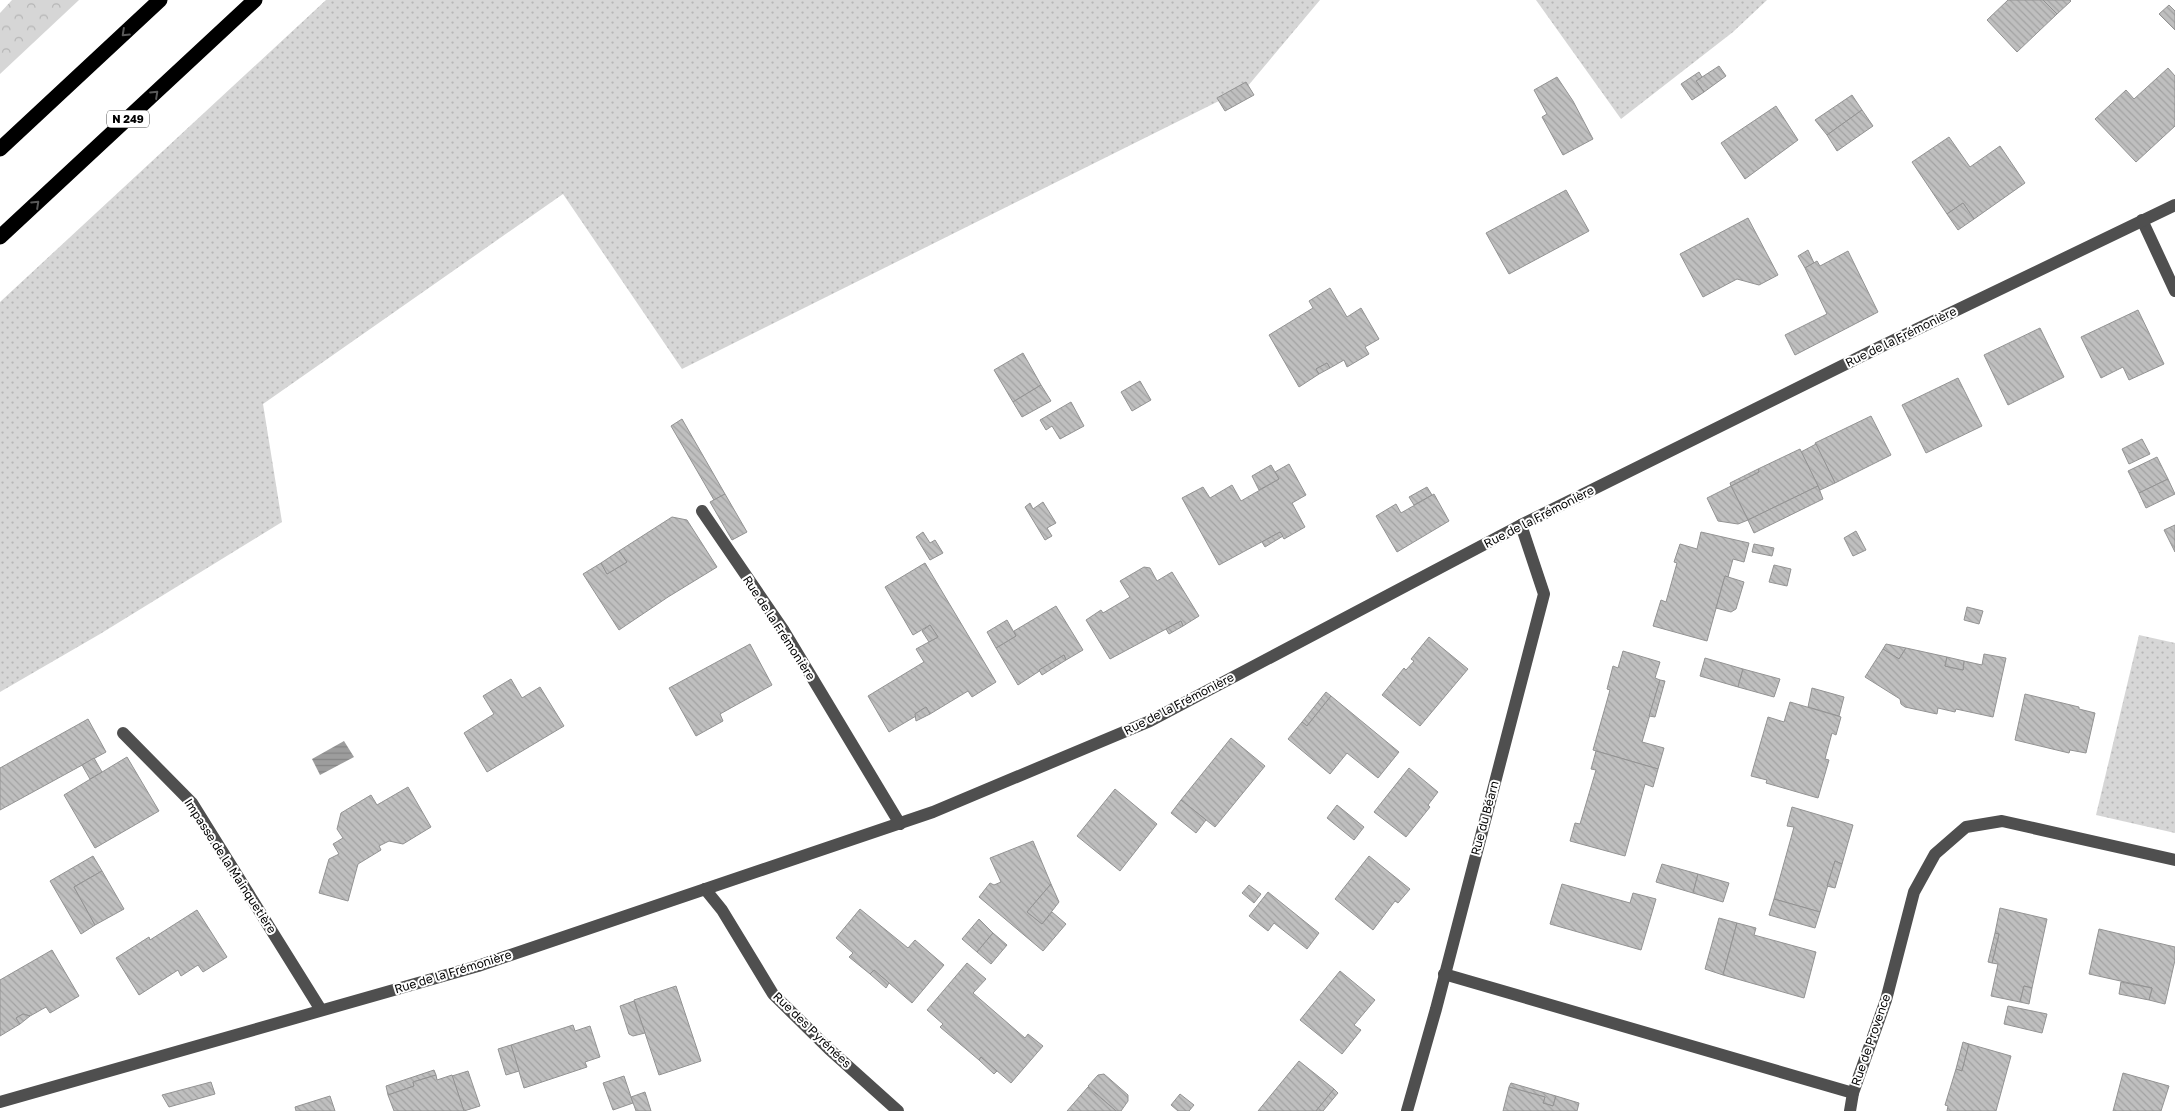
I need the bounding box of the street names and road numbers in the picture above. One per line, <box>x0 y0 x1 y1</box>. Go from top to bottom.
road number: N 249 <box>107 110 149 128</box>
street label: Rue de la Frémonière <box>1843 303 1959 370</box>
street label: Rue de la Frémonière <box>1481 482 1596 551</box>
street label: Rue de la Frémonière <box>740 573 819 683</box>
street label: Rue de la Frémonière <box>1121 669 1236 738</box>
street label: Rue du Béarn <box>1467 779 1502 857</box>
street label: Impasse de la Mainquetière <box>181 795 280 936</box>
street label: Rue de la Frémonière <box>392 947 513 996</box>
street label: Rue des Pyrénées <box>770 989 855 1071</box>
street label: Rue de Provence <box>1848 992 1893 1088</box>

